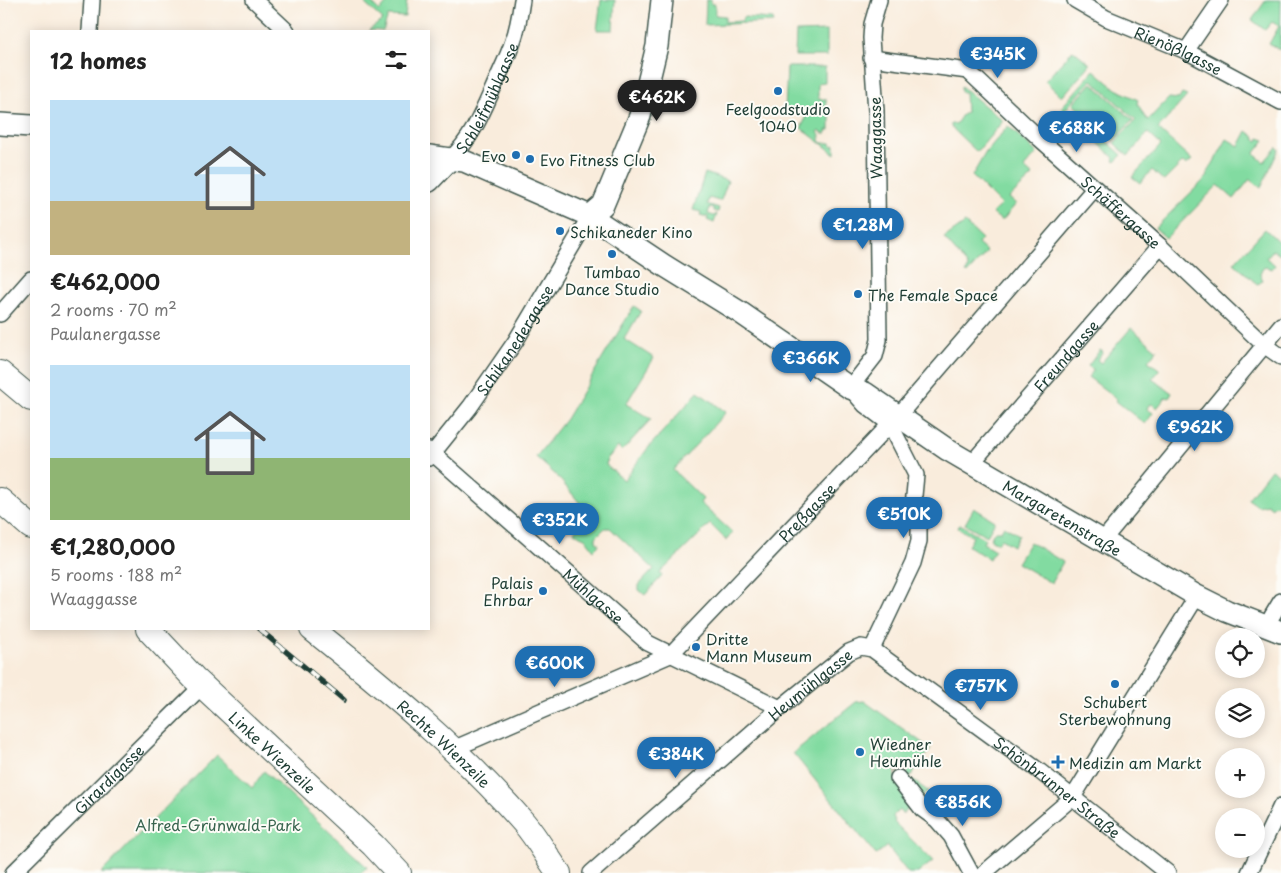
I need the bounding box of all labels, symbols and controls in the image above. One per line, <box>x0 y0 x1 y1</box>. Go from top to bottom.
street label: Rienößlgasse <box>1131 20 1226 80</box>
pin: €345K <box>963 36 1033 79</box>
street label: Schleifmühlgasse <box>449 39 523 158</box>
text: €345K <box>970 41 1026 65</box>
text: 12 homes <box>50 44 147 76</box>
icon: filters <box>382 46 410 74</box>
pin: €462K <box>622 80 692 122</box>
text: €462K <box>629 84 685 108</box>
marker: Feelgoodstudio 1040 <box>772 85 784 97</box>
place label: Feelgoodstudio 1040 <box>725 97 831 137</box>
street label: Waaggasse <box>863 97 887 179</box>
pin: €688K <box>1042 110 1112 153</box>
text: €688K <box>1049 115 1105 139</box>
icon: home <box>185 133 275 223</box>
place label: Evo <box>481 144 506 167</box>
place label: Evo Fitness Club <box>540 148 655 171</box>
marker: Evo <box>510 149 522 161</box>
marker: Evo Fitness Club <box>524 153 536 165</box>
street label: Schäffergasse <box>1076 170 1166 254</box>
pin: €1.28M <box>822 208 904 250</box>
text: €1.28M <box>833 212 893 236</box>
place label: Schikaneder Kino <box>570 220 693 243</box>
marker: Schikaneder Kino <box>554 225 566 237</box>
marker: Tumbao Dance Studio <box>606 248 618 260</box>
place label: Tumbao Dance Studio <box>565 260 659 300</box>
text: €462,000 <box>50 265 160 297</box>
street label: Schikanedergasse <box>470 280 558 400</box>
place label: The Female Space <box>868 283 998 306</box>
marker: The Female Space <box>852 288 864 300</box>
text: 2 rooms · 70 m² <box>50 297 177 321</box>
street label: Freundgasse <box>1027 314 1103 396</box>
text: Paulanergasse <box>50 321 161 345</box>
pin: €366K <box>776 340 846 383</box>
text: €366K <box>783 345 839 369</box>
icon: home <box>185 398 275 488</box>
pin: €962K <box>1160 410 1230 452</box>
text: €962K <box>1167 414 1223 438</box>
street label: Margaretenstraße <box>999 473 1126 561</box>
street label: Preßgasse <box>772 477 840 547</box>
pin: €510K <box>869 496 939 539</box>
text: €510K <box>877 501 931 525</box>
pin: €352K <box>525 502 595 545</box>
text: €352K <box>532 507 588 531</box>
text: €1,280,000 <box>50 530 175 562</box>
text: 5 rooms · 188 m² <box>50 562 182 586</box>
street label: Mühlgasse <box>559 562 630 629</box>
place label: Palais Ehrbar <box>483 571 533 611</box>
marker: Palais Ehrbar <box>537 585 549 597</box>
text: Waaggasse <box>50 586 138 610</box>
place label: Dritte Mann Museum <box>706 627 812 667</box>
map controls <box>1215 628 1265 858</box>
button: locate <box>1215 628 1265 678</box>
marker: Dritte Mann Museum <box>690 641 702 653</box>
street label: Heumühlgasse <box>762 643 857 725</box>
pin: €600K <box>520 646 590 688</box>
text: €600K <box>526 650 584 674</box>
pin: €757K <box>946 668 1016 711</box>
text: €757K <box>955 673 1007 697</box>
marker: Schubert Sterbewohnung <box>1109 678 1121 690</box>
button: layers <box>1215 688 1265 738</box>
place label: Schubert Sterbewohnung <box>1059 690 1171 730</box>
street label: Rechte Wienzeile <box>393 693 497 792</box>
street label: Linke Wienzeile <box>224 705 321 798</box>
street label: Schönbrunner Straße <box>989 730 1126 843</box>
place label: Wiedner Heumühle <box>870 732 942 772</box>
pin: €384K <box>641 736 711 779</box>
street label: Girardigasse <box>68 739 149 819</box>
text: €384K <box>648 741 704 765</box>
marker: Wiedner Heumühle <box>854 746 866 758</box>
button: + <box>1215 748 1265 798</box>
place label: Medizin am Markt <box>1069 751 1202 774</box>
marker: Medizin am Markt <box>1051 755 1065 769</box>
pin: €856K <box>928 784 998 827</box>
text: €856K <box>935 789 991 813</box>
button: − <box>1215 808 1265 858</box>
park label: Alfred-Grünwald-Park <box>135 813 301 836</box>

